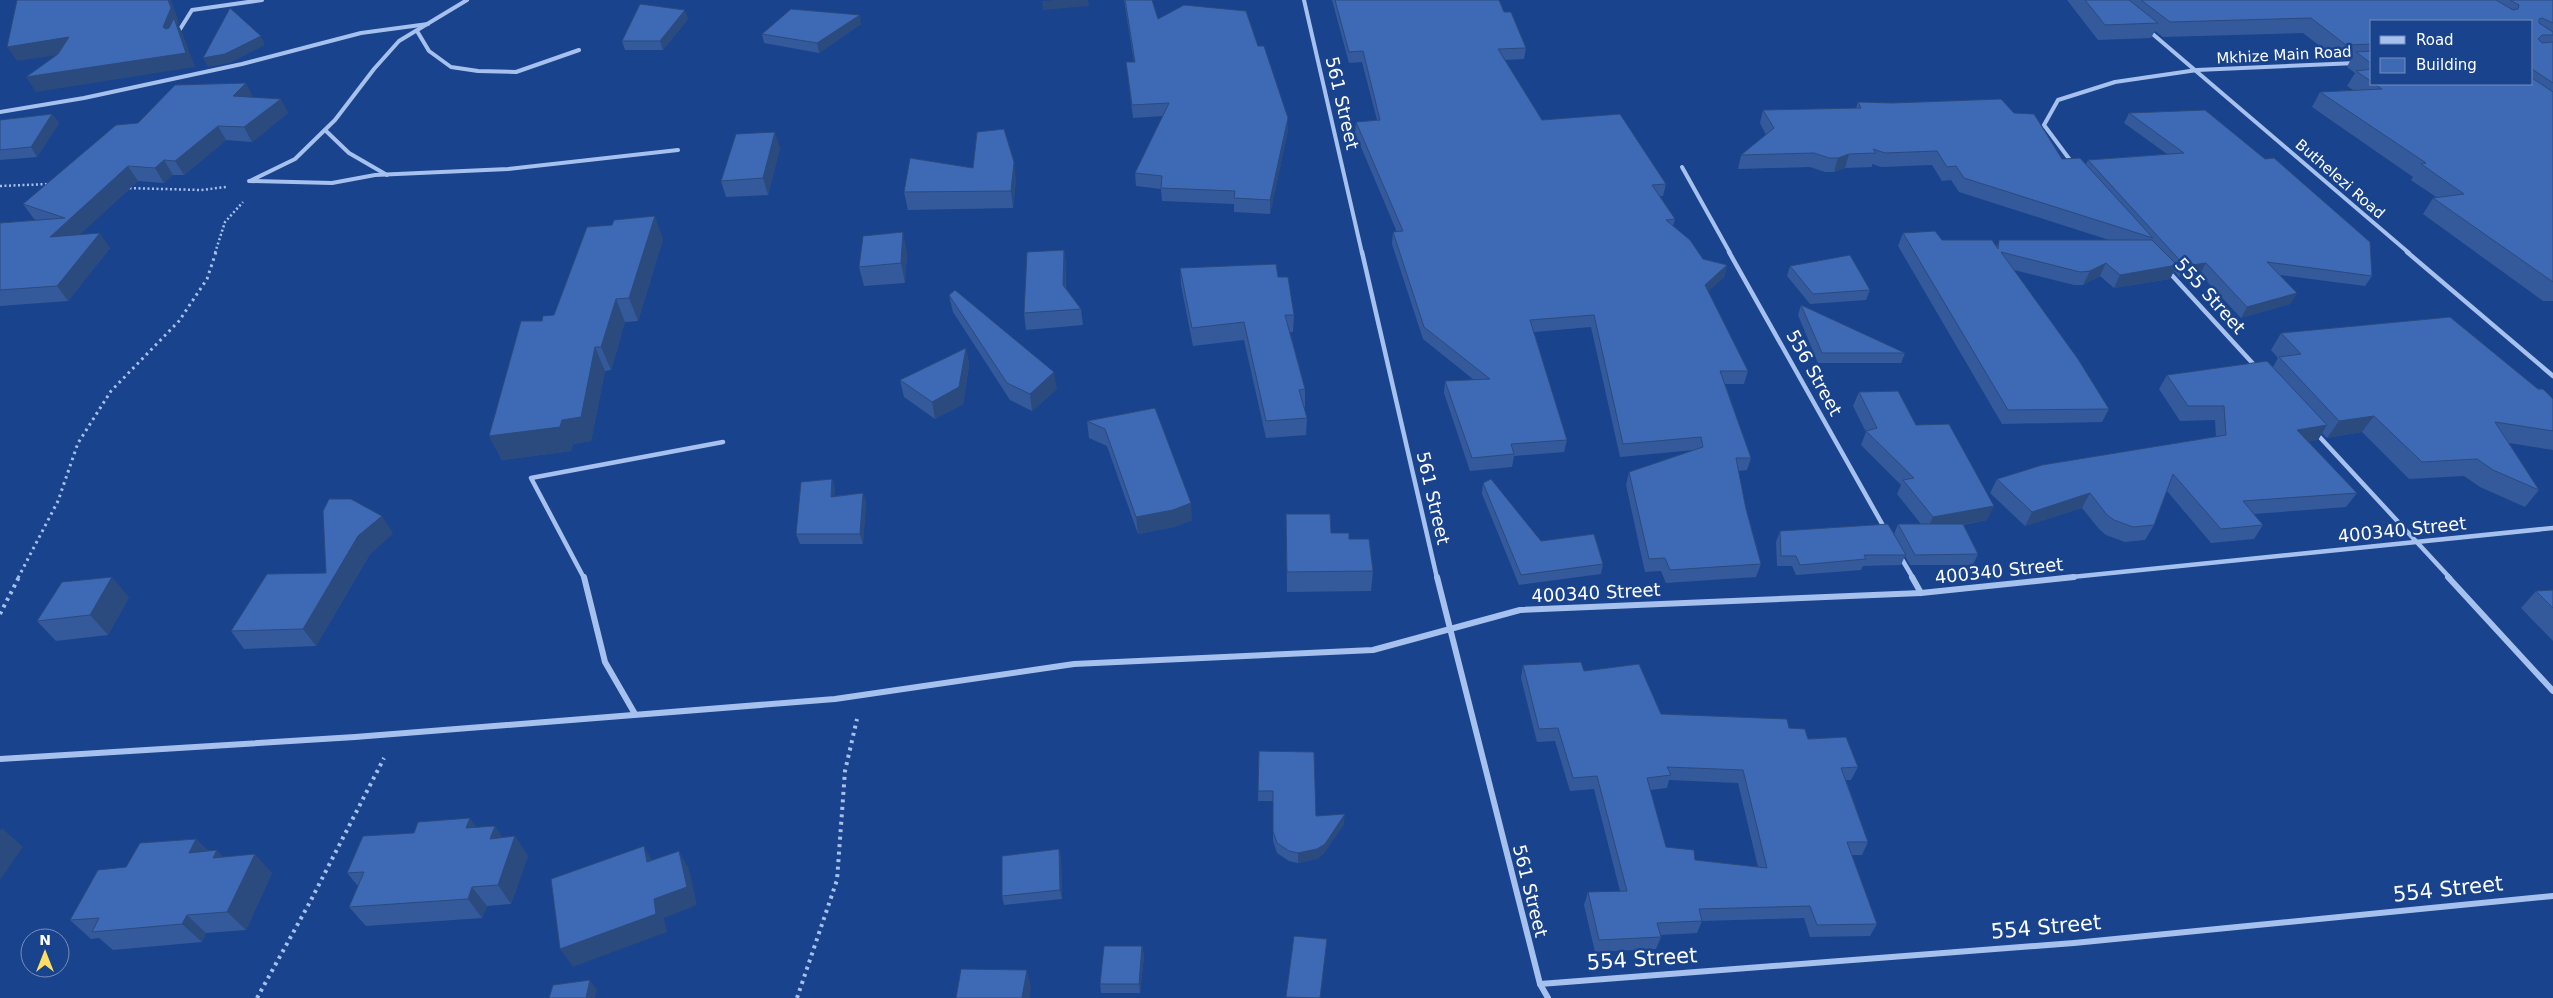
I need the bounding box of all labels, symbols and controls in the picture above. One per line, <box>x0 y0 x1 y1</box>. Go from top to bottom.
legend <box>2370 20 2533 85</box>
text: Road <box>2416 31 2454 49</box>
street label: Mkhize Main Road <box>2216 42 2352 68</box>
street label: 561 Street <box>1322 54 1363 151</box>
text: Building <box>2416 56 2477 74</box>
street label: Buthelezi Road <box>2292 135 2388 223</box>
street label: 555 Street <box>2171 253 2250 338</box>
street label: 556 Street <box>1782 326 1847 419</box>
street label: 561 Street <box>1413 449 1454 546</box>
street label: 400340 Street <box>2337 512 2467 547</box>
street label: 400340 Street <box>1934 553 2064 588</box>
street label: 400340 Street <box>1531 579 1661 606</box>
street label: 561 Street <box>1509 842 1552 939</box>
street label: 554 Street <box>2392 871 2504 907</box>
street label: 554 Street <box>1990 910 2102 944</box>
north arrow <box>20 928 70 978</box>
text: N <box>39 932 51 948</box>
street label: 554 Street <box>1586 943 1698 975</box>

